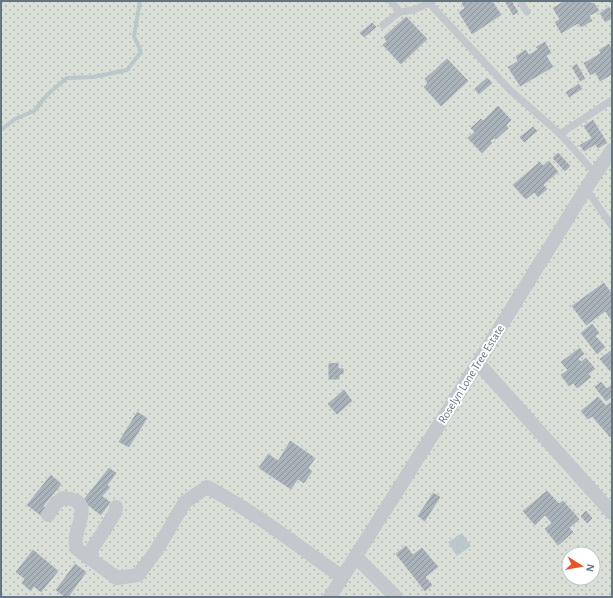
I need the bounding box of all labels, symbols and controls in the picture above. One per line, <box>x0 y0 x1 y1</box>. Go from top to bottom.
street label: Roselyn Lone Tree Estate <box>436 323 507 426</box>
north arrow <box>561 546 601 586</box>
text: N <box>584 563 596 573</box>

